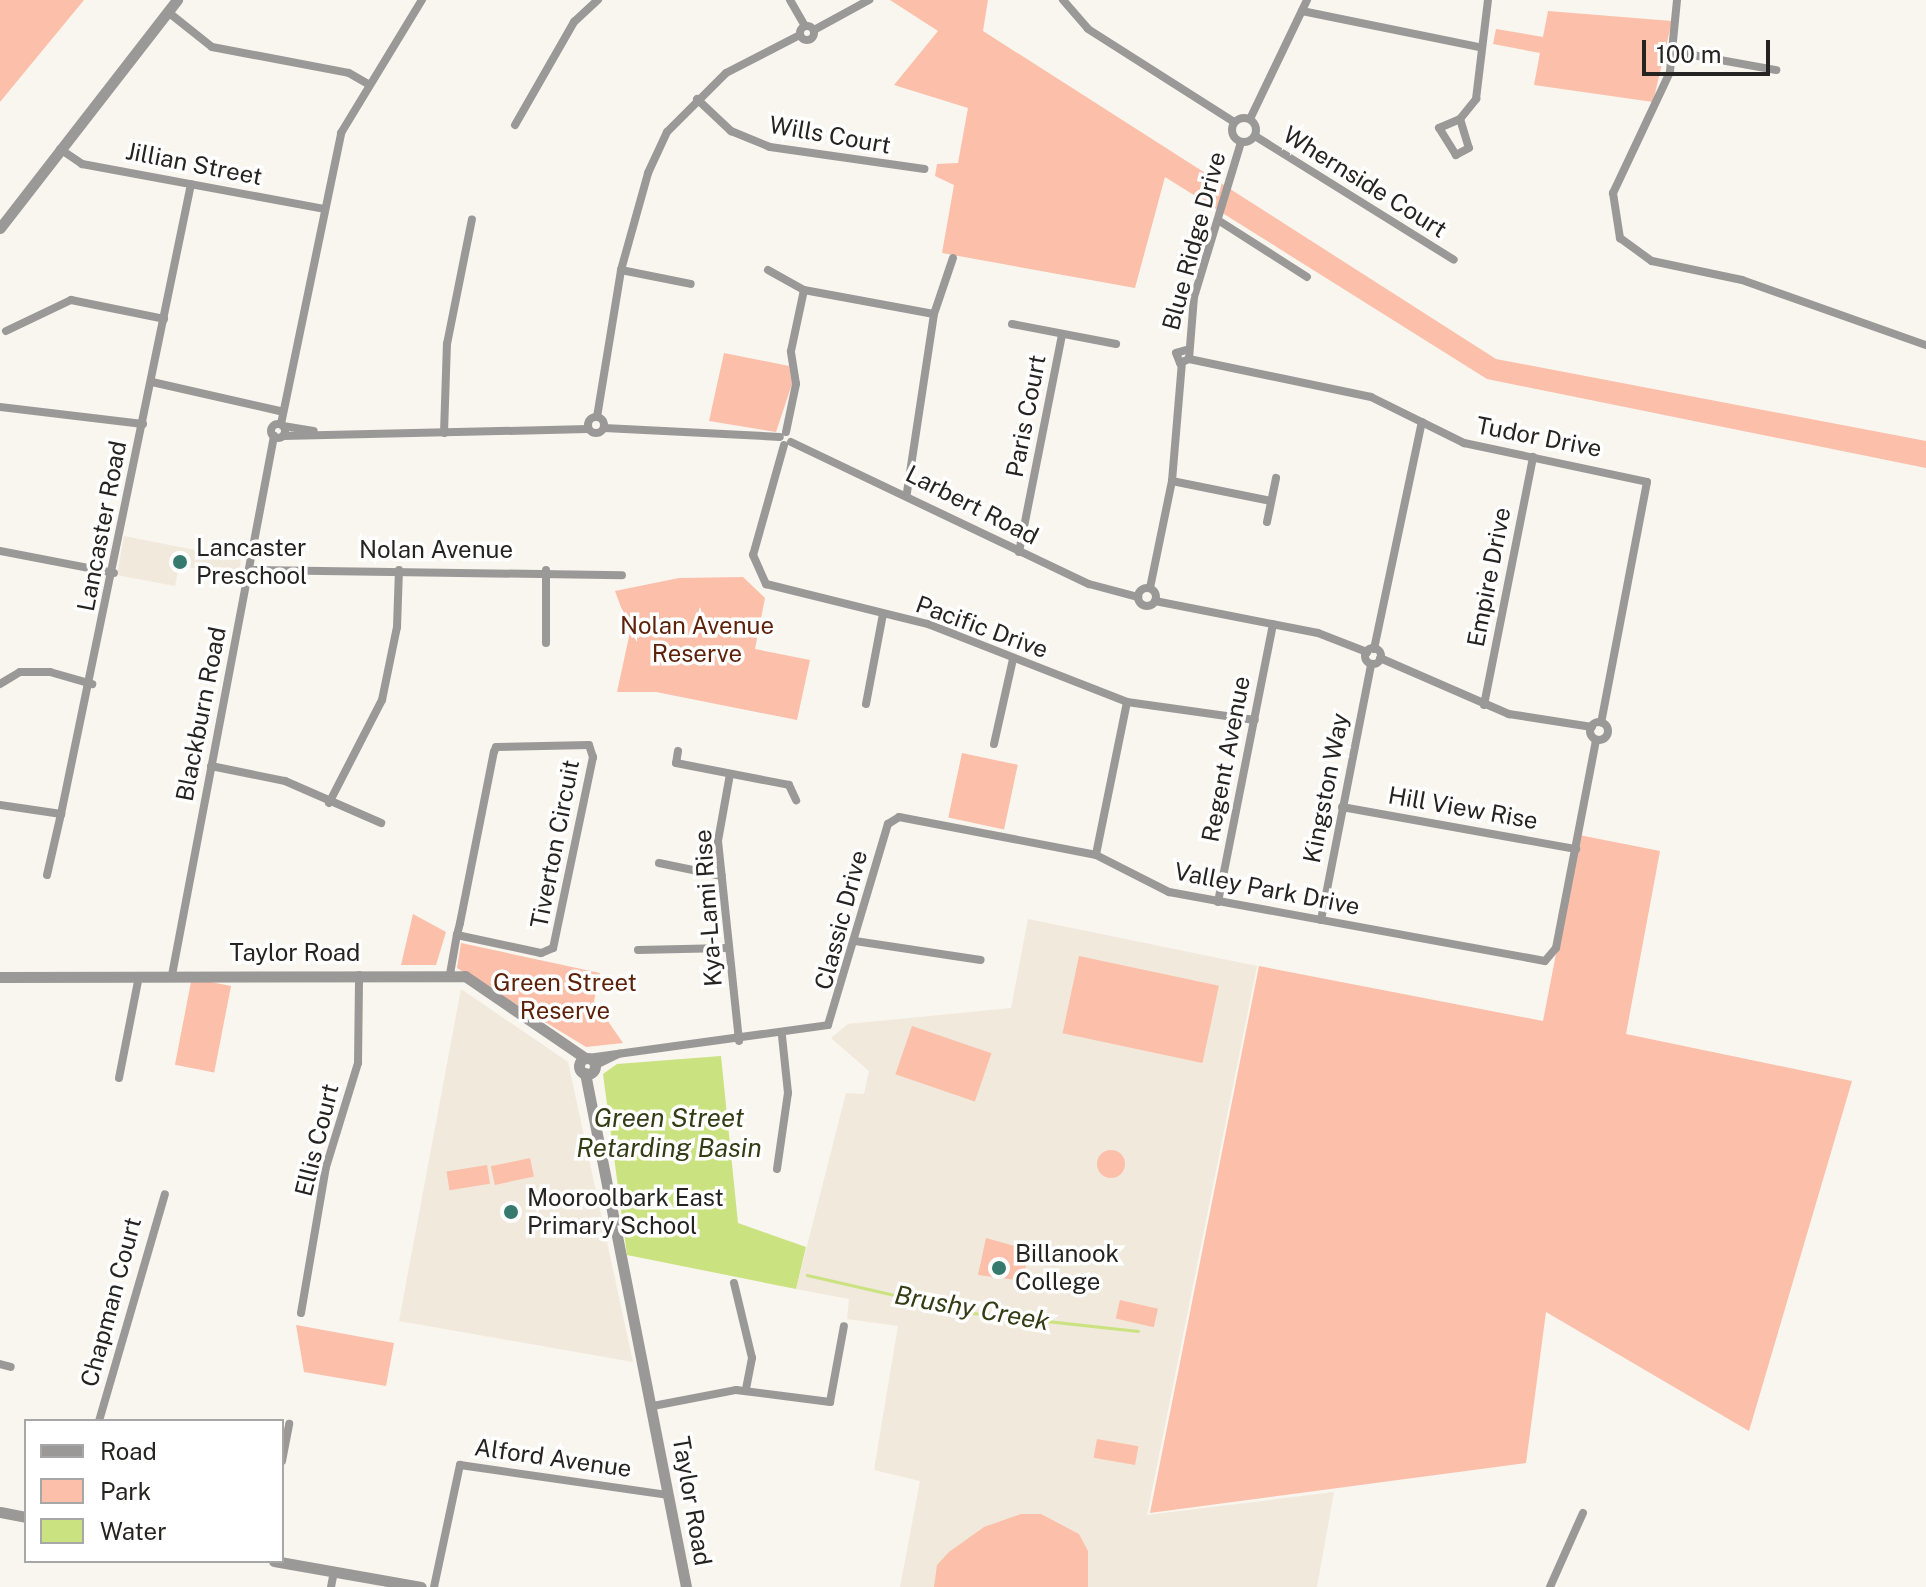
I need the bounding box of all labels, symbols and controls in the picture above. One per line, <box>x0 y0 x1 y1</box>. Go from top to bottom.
scale bar <box>1646 24 1774 74</box>
text: 100 m <box>1656 40 1722 68</box>
street label: Wills Court <box>767 110 893 160</box>
street label: Whernside Court <box>1278 120 1452 244</box>
street label: Jillian Street <box>123 137 265 191</box>
street label: Blue Ridge Drive <box>1156 148 1232 334</box>
street label: Paris Court <box>1000 352 1052 480</box>
street label: Tudor Drive <box>1474 411 1604 463</box>
street label: Lancaster Road <box>71 438 133 614</box>
street label: Larbert Road <box>901 459 1043 551</box>
street label: Empire Drive <box>1461 505 1517 649</box>
place label: Lancaster Preschool <box>196 534 307 590</box>
street label: Nolan Avenue <box>359 536 513 564</box>
marker: Lancaster Preschool <box>171 553 189 571</box>
street label: Pacific Drive <box>912 590 1052 664</box>
park label: Nolan Avenue Reserve <box>620 612 774 668</box>
street label: Blackburn Road <box>170 624 232 804</box>
street label: Regent Avenue <box>1196 674 1256 844</box>
street label: Kingston Way <box>1297 710 1355 866</box>
street label: Tiverton Circuit <box>525 757 585 931</box>
street label: Hill View Rise <box>1385 781 1541 835</box>
street label: Kya-Lami Rise <box>688 829 728 987</box>
street label: Classic Drive <box>809 847 873 993</box>
street label: Valley Park Drive <box>1172 857 1362 921</box>
street label: Taylor Road <box>230 939 360 967</box>
park label: Green Street Reserve <box>493 969 637 1025</box>
street label: Ellis Court <box>289 1081 345 1199</box>
water label: Green Street Retarding Basin <box>576 1102 762 1164</box>
place label: Mooroolbark East Primary School <box>527 1184 724 1240</box>
marker: Mooroolbark East Primary School <box>502 1203 520 1221</box>
street label: Chapman Court <box>75 1214 147 1390</box>
place label: Billanook College <box>1015 1240 1119 1296</box>
marker: Billanook College <box>990 1259 1008 1277</box>
water label: Brushy Creek <box>892 1279 1052 1337</box>
legend <box>24 1419 284 1563</box>
street label: Alford Avenue <box>473 1433 633 1483</box>
street label: Taylor Road <box>666 1434 718 1568</box>
text: Road <box>100 1437 157 1465</box>
text: Park <box>100 1477 151 1505</box>
text: Water <box>100 1517 167 1545</box>

